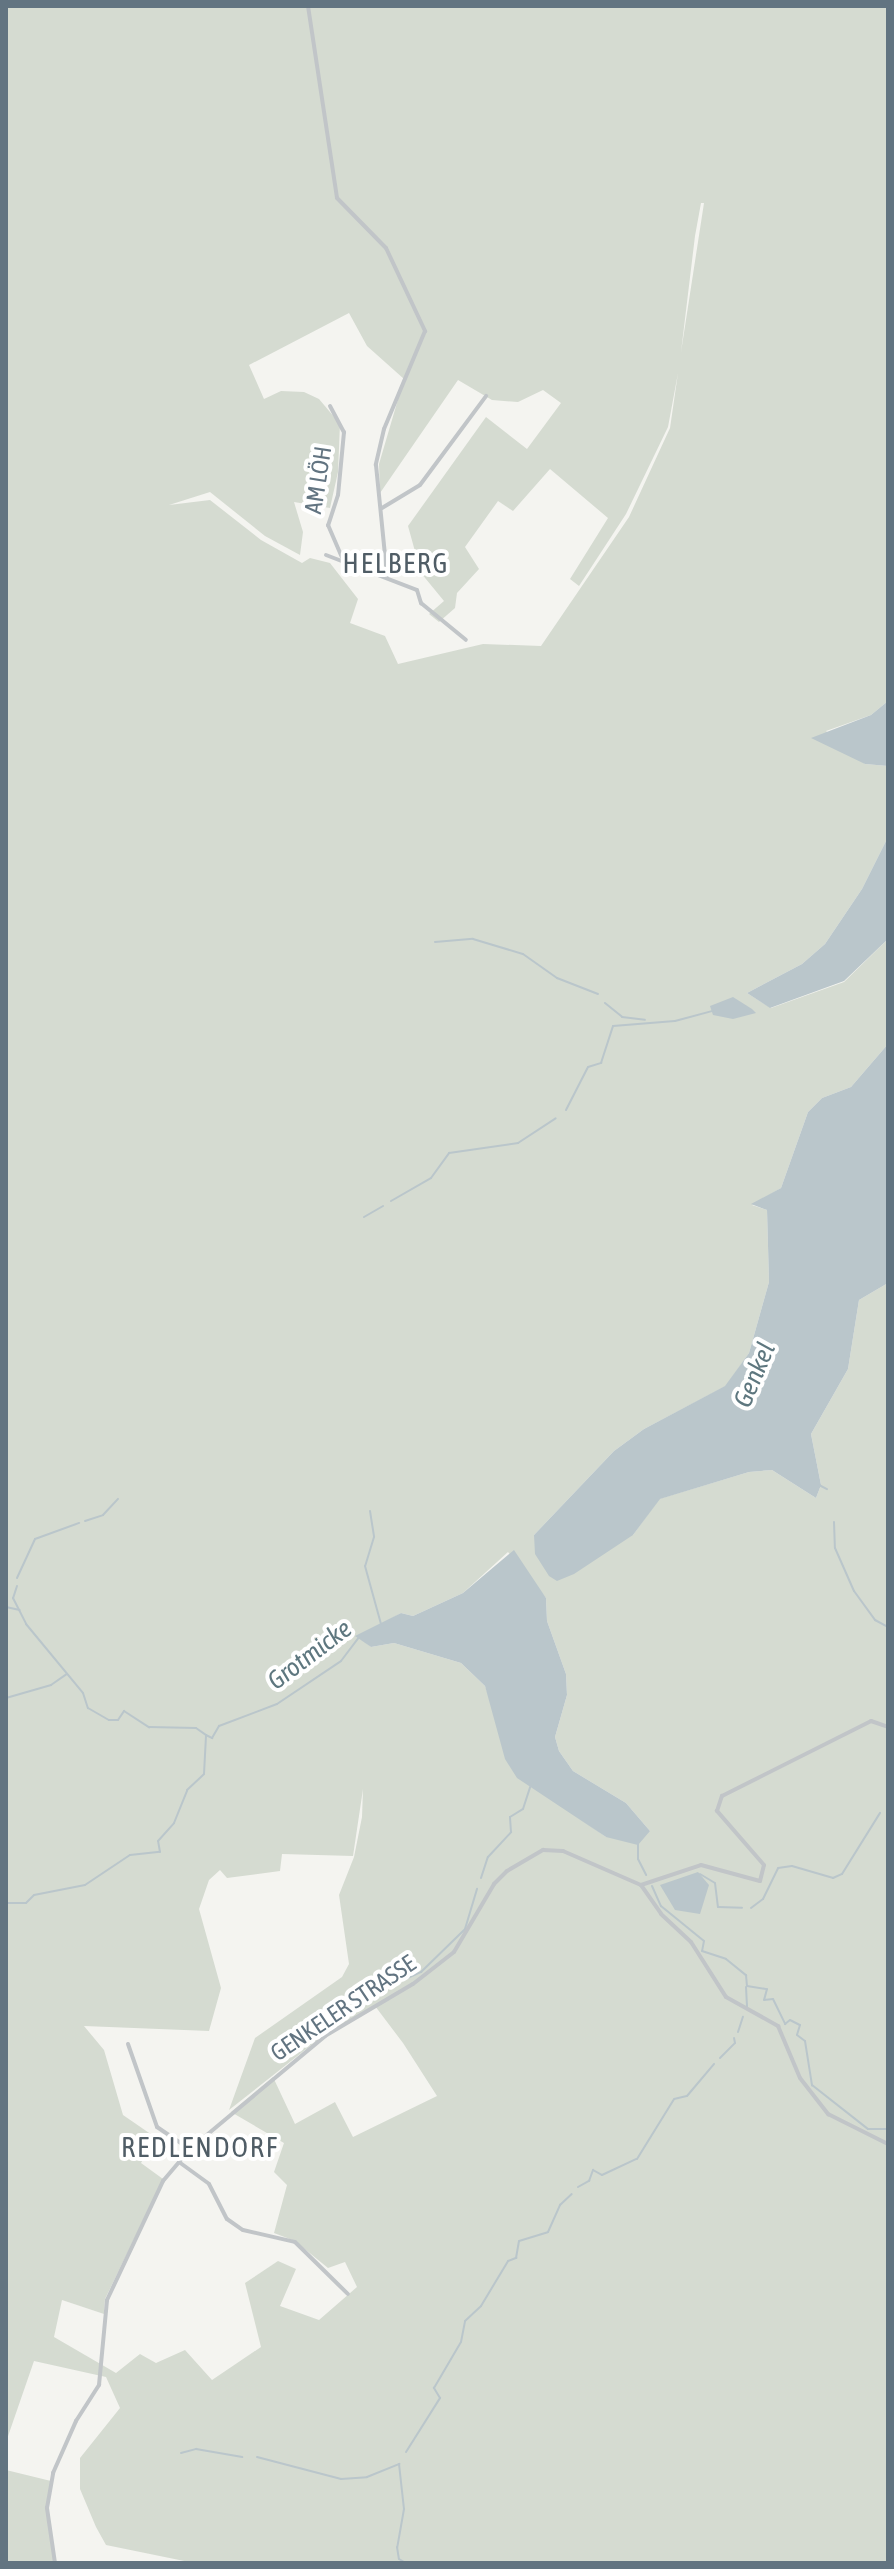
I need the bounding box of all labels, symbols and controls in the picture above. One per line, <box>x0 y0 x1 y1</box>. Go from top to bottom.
street label: AM LÖH <box>298 444 338 516</box>
district label: HELBERG <box>343 546 449 580</box>
water label: Genkel <box>727 1338 783 1412</box>
water label: Grotmicke <box>262 1613 358 1697</box>
street label: GENKELER STRASSE <box>265 1949 421 2067</box>
district label: REDLENDORF <box>121 2130 279 2164</box>

